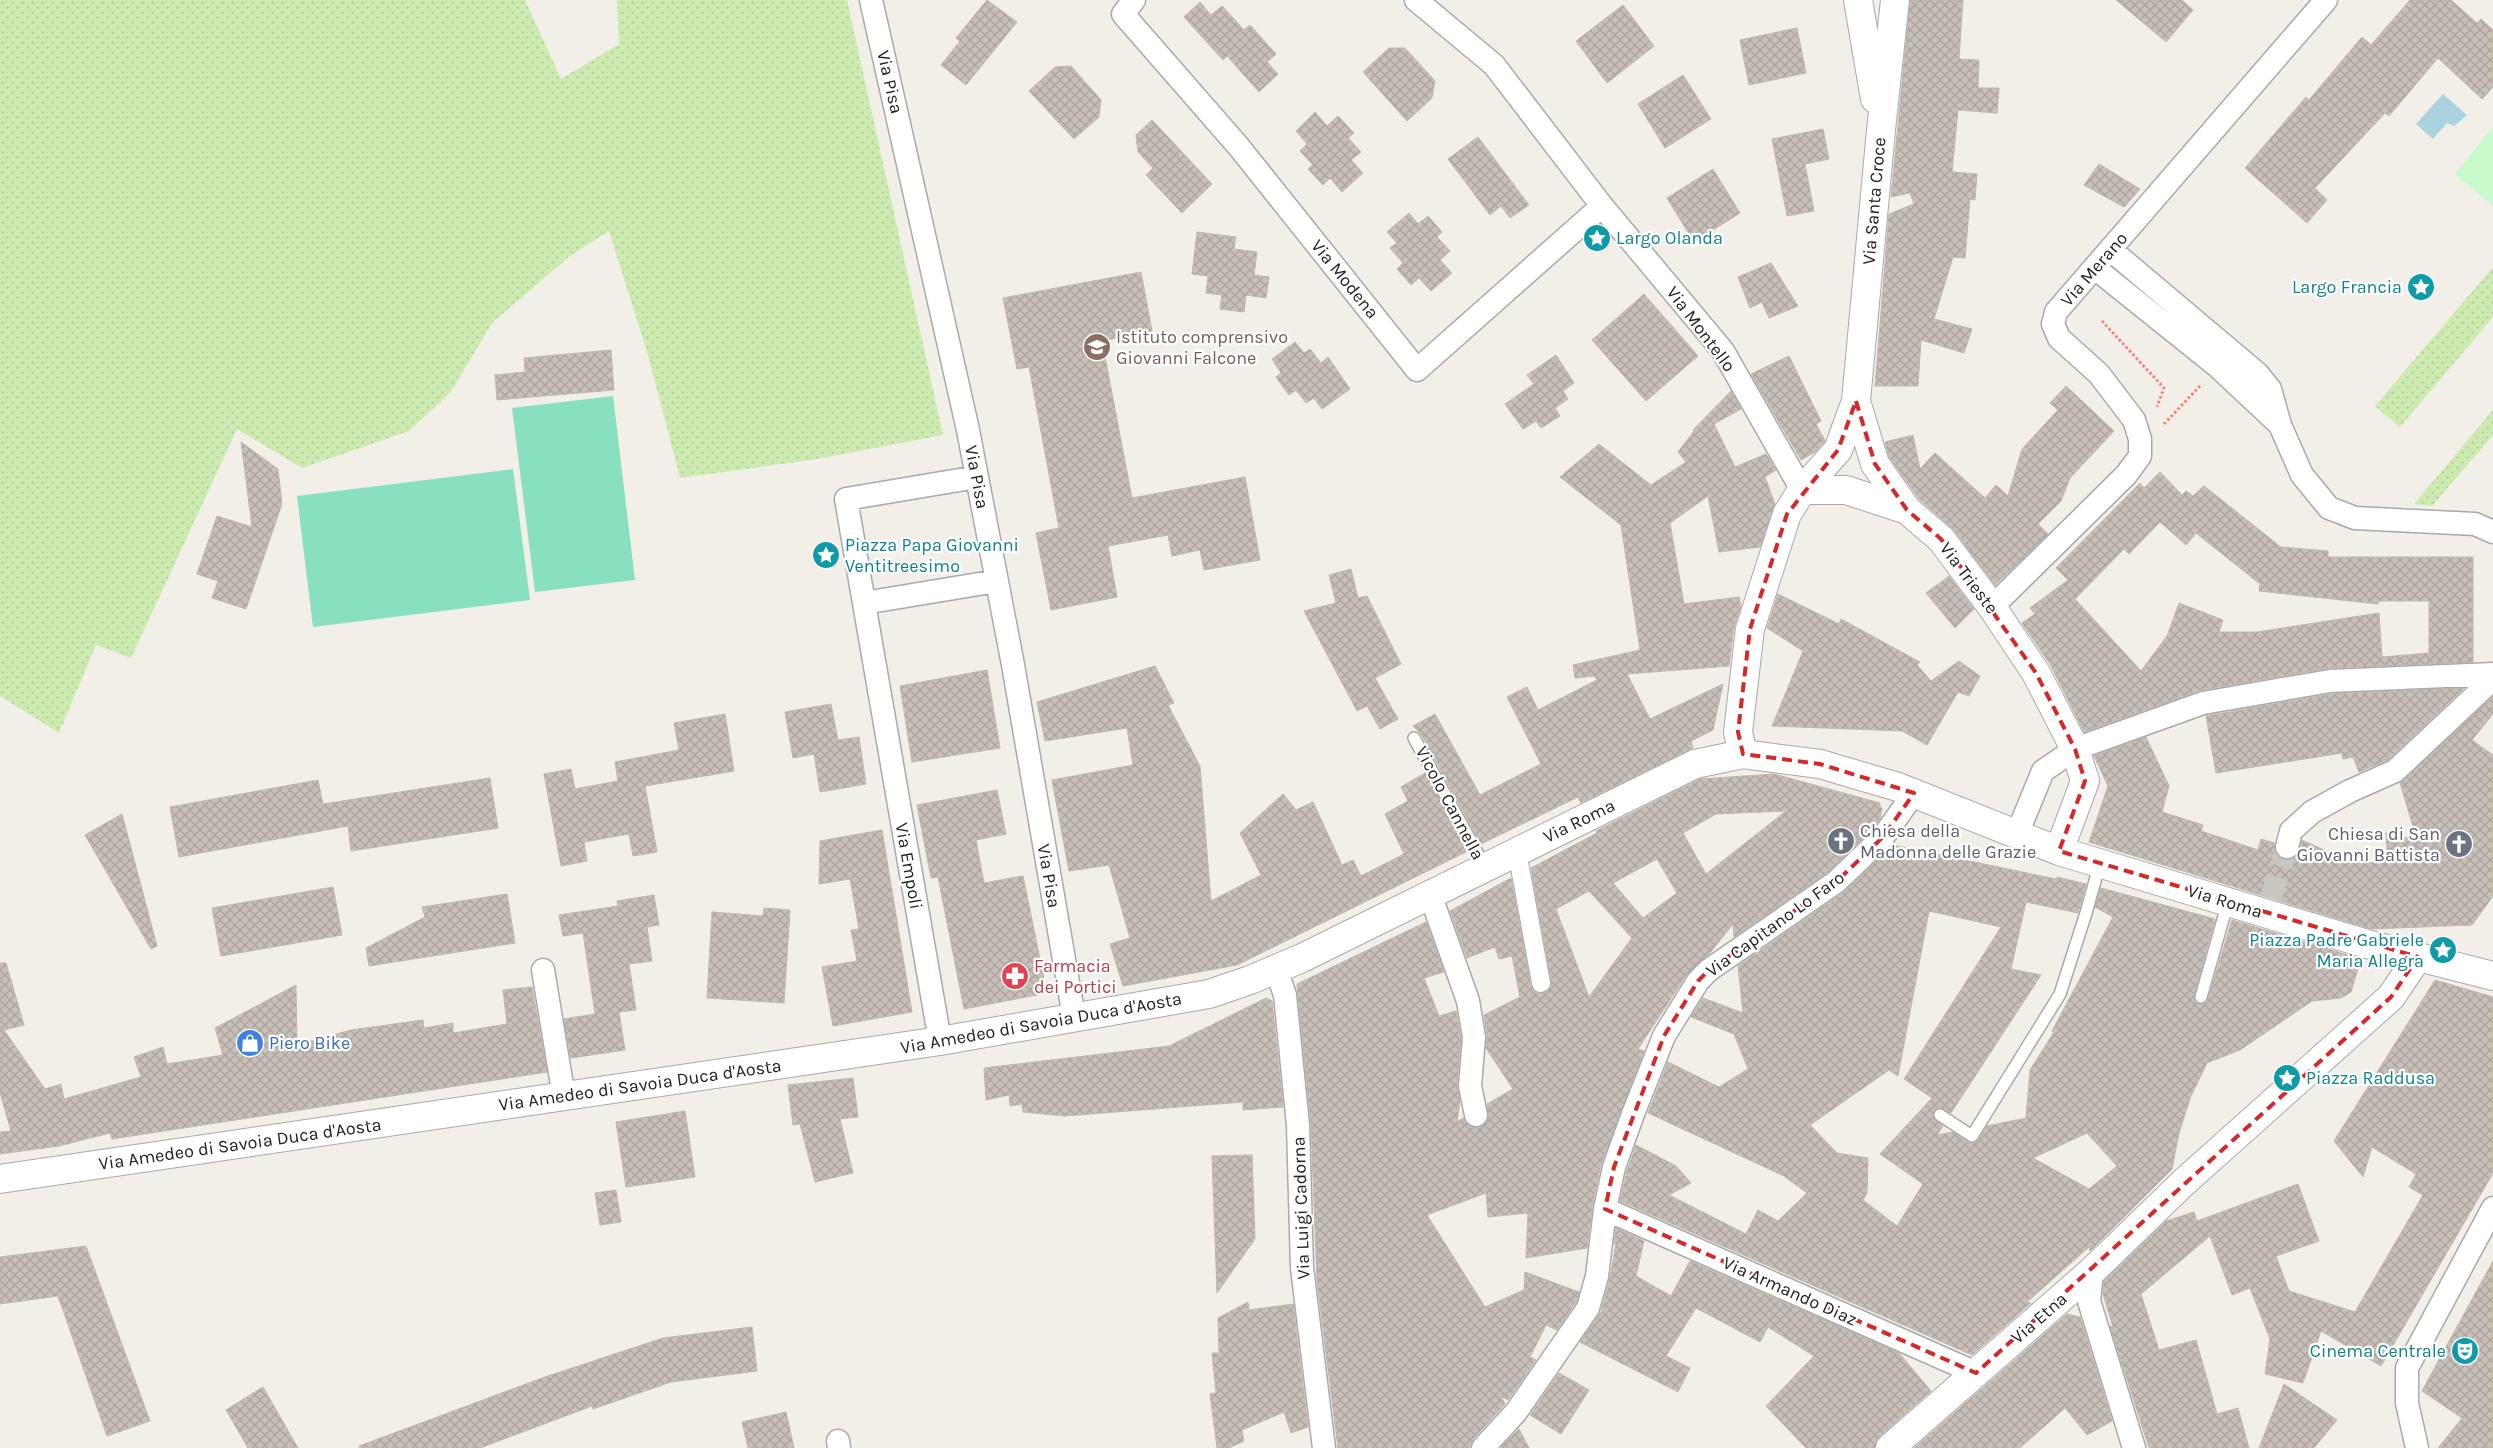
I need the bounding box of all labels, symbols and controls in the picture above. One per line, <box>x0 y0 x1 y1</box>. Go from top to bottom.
street label: Via Pisa <box>872 48 908 116</box>
street label: Via Santa Croce <box>1857 136 1891 266</box>
place icon: Largo Olanda <box>1582 223 1612 253</box>
place label: Largo Olanda <box>1616 227 1723 249</box>
street label: Via Merano <box>2056 227 2132 311</box>
street label: Via Modena <box>1306 235 1384 323</box>
place icon: Largo Francia <box>2406 272 2436 302</box>
place label: Largo Francia <box>2292 276 2402 298</box>
street label: Via Montello <box>1662 282 1740 376</box>
place label: Istituto comprensivo Giovanni Falcone <box>1116 326 1288 369</box>
school or university icon: Istituto comprensivo Giovanni Falcone <box>1082 332 1112 362</box>
street label: Via Pisa <box>960 443 994 511</box>
place label: Piazza Papa Giovanni Ventitreesimo <box>845 534 1019 577</box>
street label: Via Trieste <box>1935 538 2003 618</box>
place icon: Piazza Papa Giovanni Ventitreesimo <box>811 540 841 570</box>
street label: Vicolo Cannella <box>1411 742 1489 864</box>
street label: Via Roma <box>1539 794 1619 848</box>
place label: Chiesa della Madonna delle Grazie <box>1860 820 2036 863</box>
street label: Via Empoli <box>891 821 927 911</box>
place label: Chiesa di San Giovanni Battista <box>2297 823 2440 866</box>
church icon: Chiesa della Madonna delle Grazie <box>1826 826 1856 856</box>
church icon: Chiesa di San Giovanni Battista <box>2444 829 2474 859</box>
street label: Via Pisa <box>1033 842 1065 910</box>
street label: Via Capitano Lo Faro <box>1701 866 1849 982</box>
street label: Via Roma <box>2185 879 2265 923</box>
place label: Piazza Padre Gabriele Maria Allegra <box>2249 929 2424 972</box>
place icon: Piazza Padre Gabriele Maria Allegra <box>2428 935 2458 965</box>
place label: Farmacia dei Portici <box>1034 955 1117 998</box>
pharmacy icon: Farmacia dei Portici <box>1000 961 1030 991</box>
street label: Via Amedeo di Savoia Duca d'Aosta <box>899 987 1183 1059</box>
shop icon: Piero Bike <box>235 1028 265 1058</box>
place label: Piero Bike <box>269 1032 350 1054</box>
street label: Via Amedeo di Savoia Duca d'Aosta <box>497 1054 783 1116</box>
place icon: Piazza Raddusa <box>2272 1063 2302 1093</box>
place label: Piazza Raddusa <box>2306 1067 2435 1089</box>
street label: Via Amedeo di Savoia Duca d'Aosta <box>97 1113 383 1175</box>
street label: Via Luigi Cadorna <box>1288 1136 1314 1280</box>
street label: Via Armando Diaz <box>1719 1252 1861 1330</box>
street label: Via Etna <box>2006 1288 2072 1348</box>
theatre icon: Cinema Centrale <box>2450 1336 2480 1366</box>
place label: Cinema Centrale <box>2310 1340 2446 1362</box>

